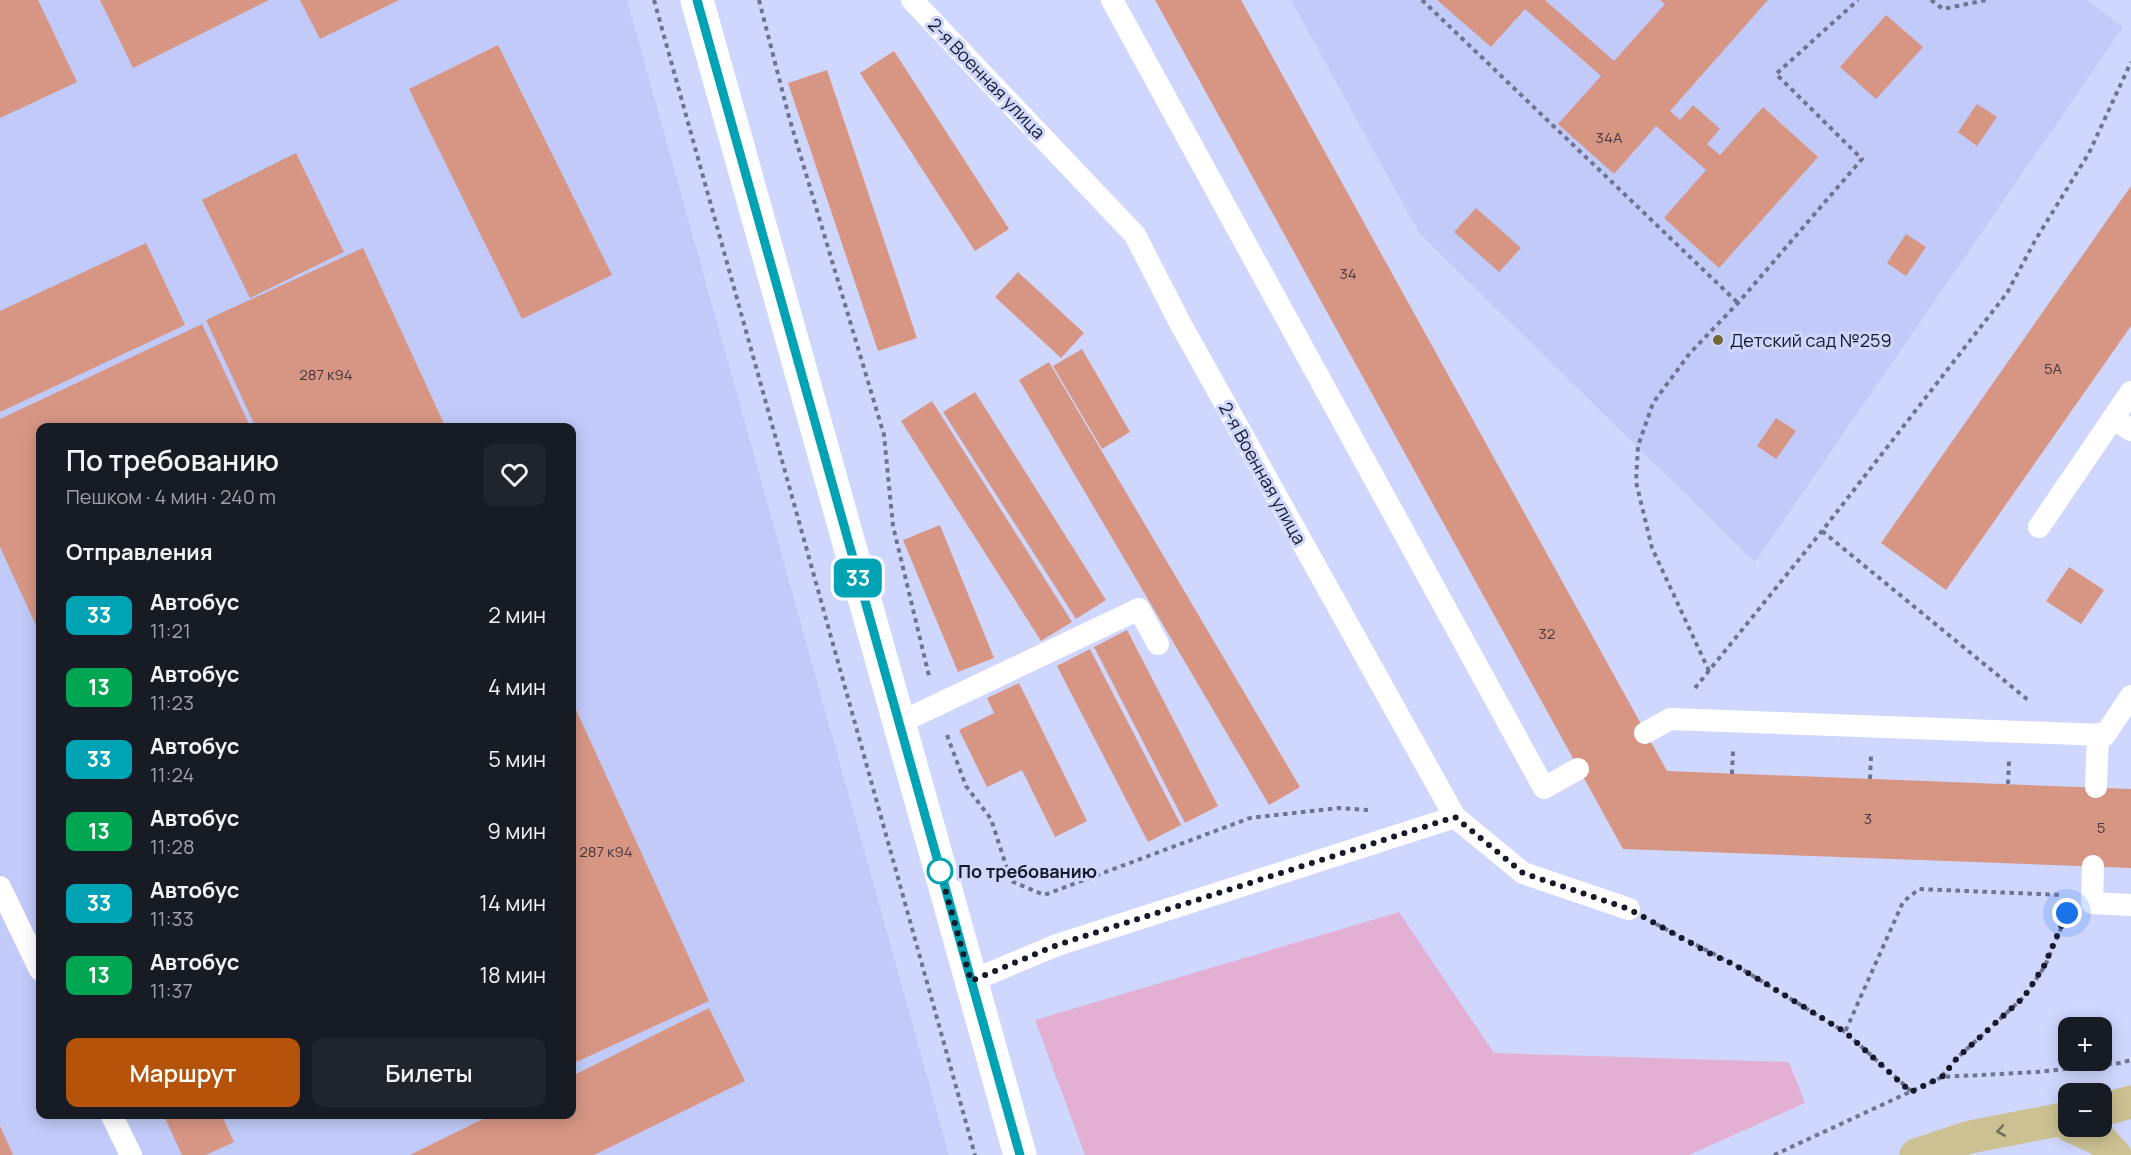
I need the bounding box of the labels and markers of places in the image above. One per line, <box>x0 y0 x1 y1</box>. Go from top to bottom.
place label: Детский сад №259 <box>1730 328 1892 352</box>
marker: Детский сад №259 <box>1711 333 1725 347</box>
marker: По требованию <box>927 858 953 884</box>
place label: По требованию <box>958 859 1097 883</box>

